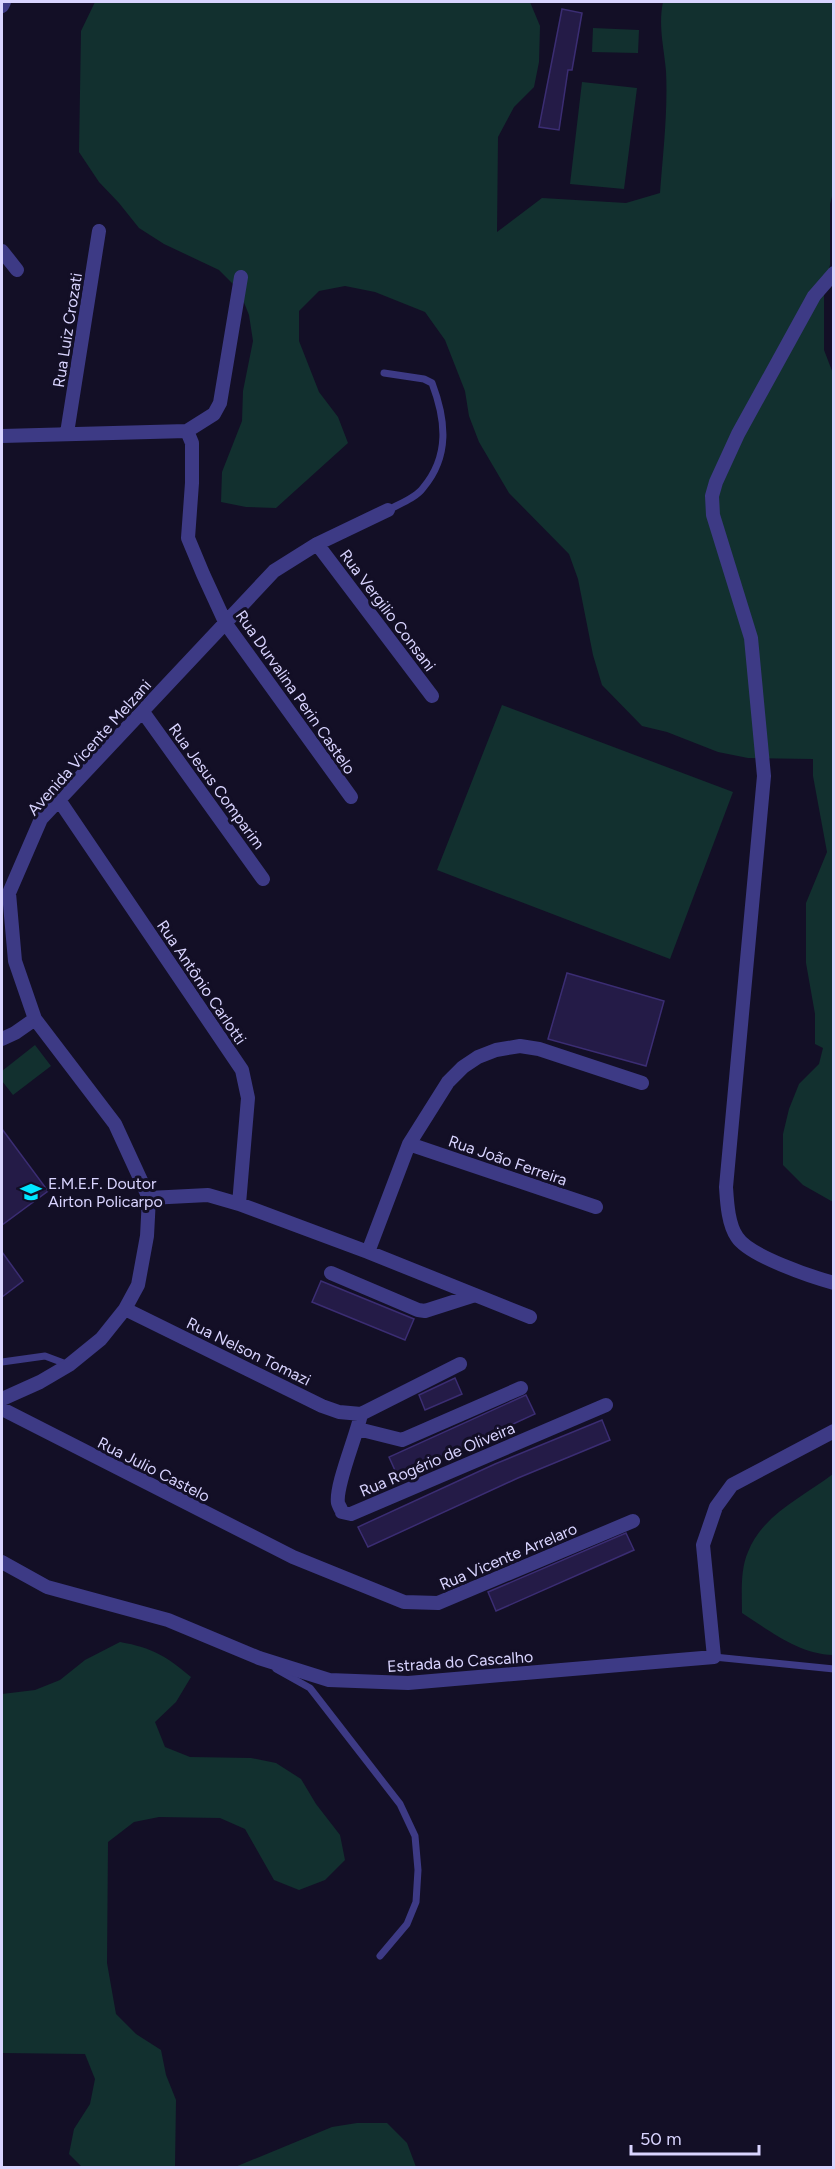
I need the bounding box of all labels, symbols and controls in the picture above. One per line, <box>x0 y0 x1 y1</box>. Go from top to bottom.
street label: Rua Luiz Crozati <box>49 271 86 389</box>
street label: Rua Vergilio Consani <box>336 546 439 675</box>
street label: Rua Durvalina Perin Castelo <box>232 607 359 778</box>
street label: Avenida Vicente Melzani <box>23 676 155 819</box>
street label: Rua Jesus Comparim <box>165 720 269 853</box>
street label: Rua Antônio Carlotti <box>153 917 250 1048</box>
street label: Rua João Ferreira <box>446 1131 570 1190</box>
place label: E.M.E.F. Doutor Airton Policarpo <box>48 1174 163 1211</box>
school or university icon: E.M.E.F. Doutor Airton Policarpo <box>19 1180 43 1204</box>
street label: Rua Nelson Tomazi <box>184 1313 314 1390</box>
street label: Rua Rogério de Oliveira <box>357 1418 518 1501</box>
street label: Rua Julio Castelo <box>94 1433 213 1506</box>
street label: Rua Vicente Arrelaro <box>437 1519 580 1594</box>
street label: Estrada do Cascalho <box>386 1647 534 1676</box>
scale bar <box>631 2118 758 2156</box>
text: 50 m <box>640 2128 682 2150</box>

